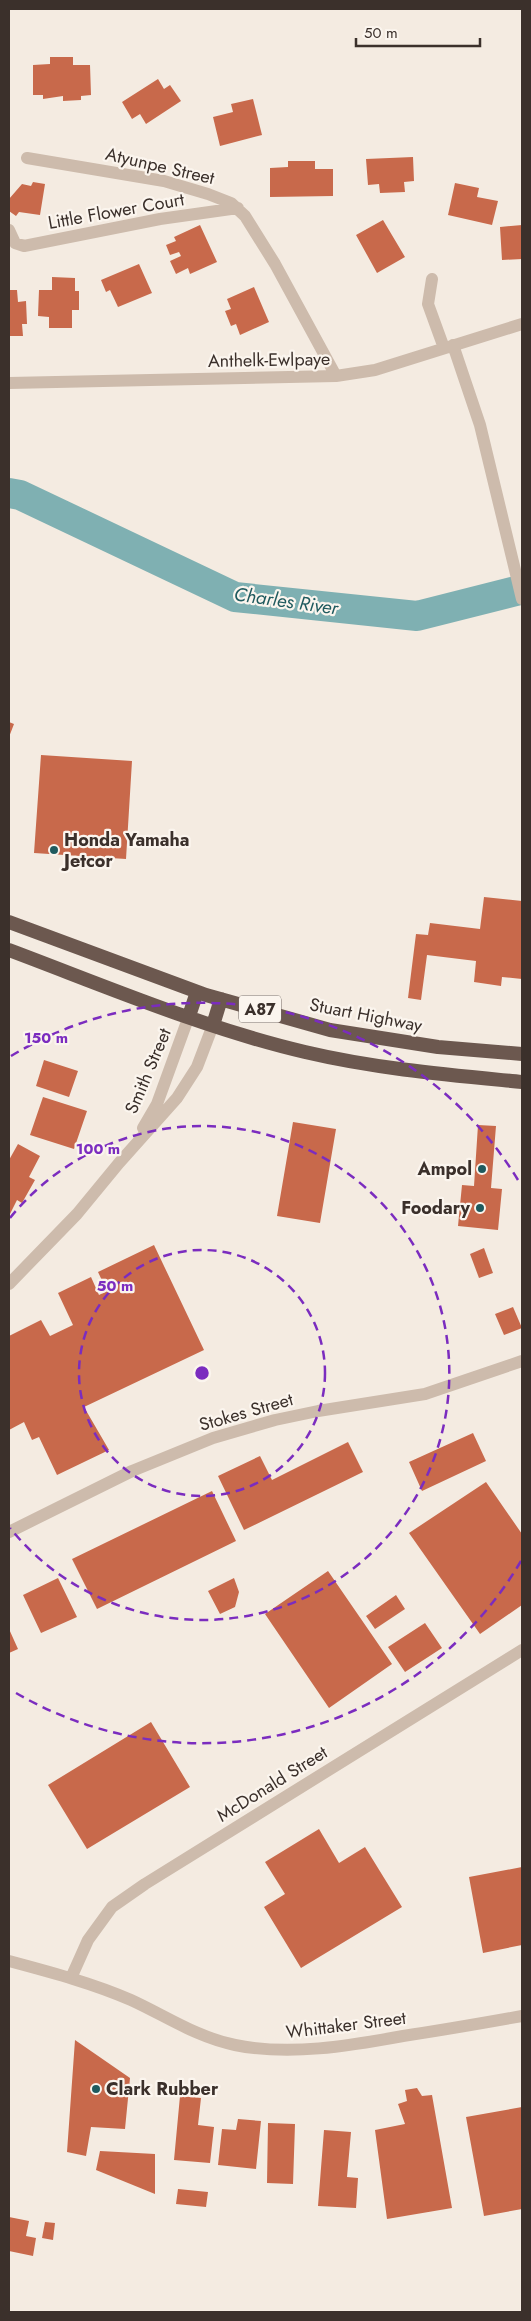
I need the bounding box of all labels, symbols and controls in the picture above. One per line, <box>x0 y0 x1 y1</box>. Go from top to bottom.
scale bar <box>356 15 480 47</box>
text: 50 m <box>364 22 398 44</box>
street label: Atyunpe Street <box>103 141 218 191</box>
street label: Little Flower Court <box>46 186 187 236</box>
street label: Anthelk-Ewlpaye <box>208 346 330 374</box>
water label: Charles River <box>232 580 341 622</box>
place label: Honda Yamaha Jetcor <box>61 827 190 874</box>
marker: Honda Yamaha Jetcor <box>48 844 60 856</box>
street label: Stuart Highway <box>308 991 425 1039</box>
road number: A87 <box>239 996 281 1022</box>
street label: Smith Street <box>118 1024 178 1118</box>
text: 150 m <box>24 1027 68 1049</box>
text: 100 m <box>76 1138 120 1160</box>
place label: Ampol <box>416 1156 472 1182</box>
marker: Ampol <box>476 1163 488 1175</box>
place label: Foodary <box>401 1195 471 1221</box>
marker: Foodary <box>474 1202 486 1214</box>
text: 50 m <box>97 1275 133 1297</box>
centre of rings <box>193 1364 211 1382</box>
street label: Stokes Street <box>196 1386 297 1438</box>
street label: McDonald Street <box>212 1739 333 1828</box>
street label: Whittaker Street <box>285 2005 408 2045</box>
place label: Clark Rubber <box>106 2076 219 2102</box>
marker: Clark Rubber <box>90 2083 102 2095</box>

